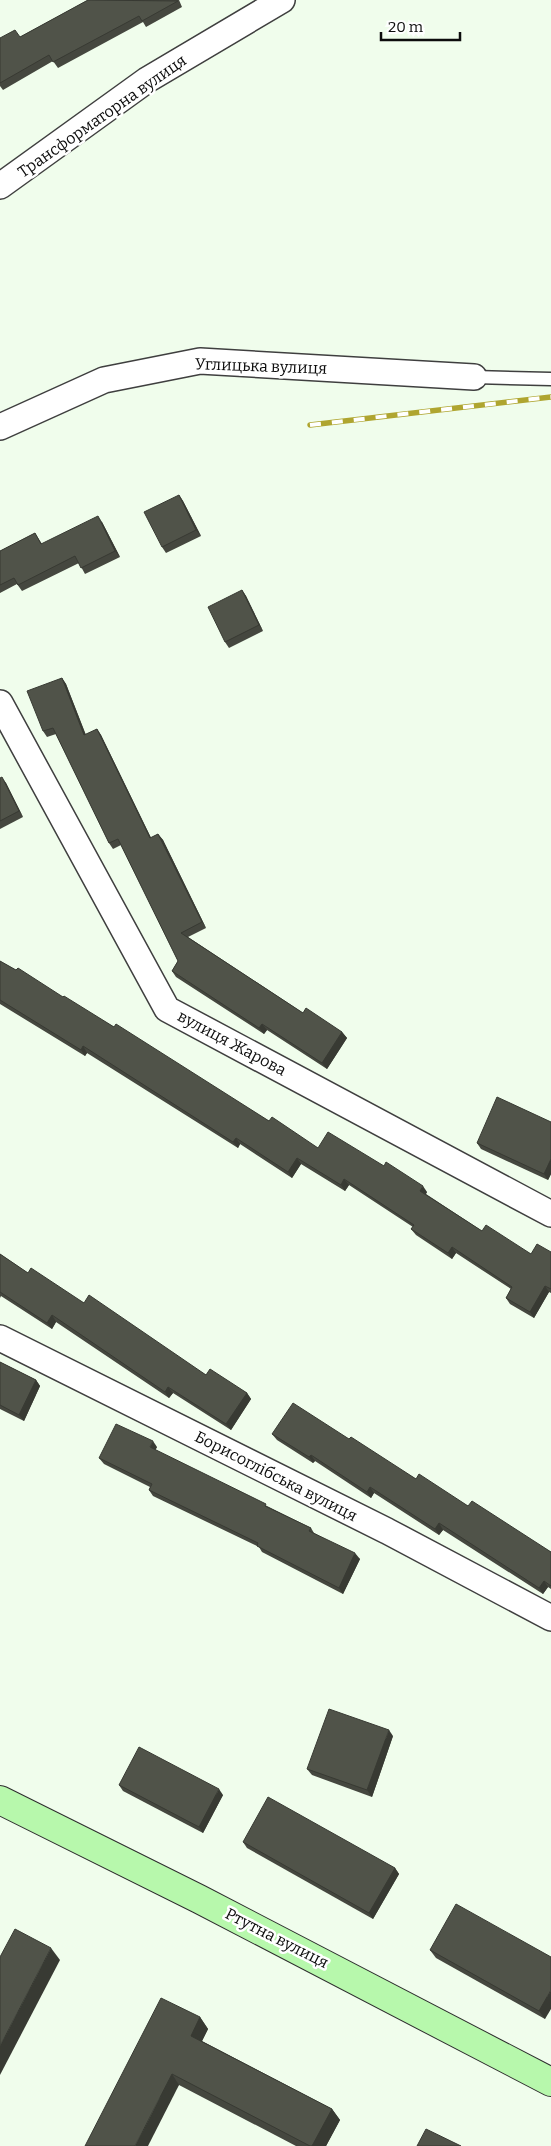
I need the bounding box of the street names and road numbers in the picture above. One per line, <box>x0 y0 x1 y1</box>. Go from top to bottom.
street label: Трансформаторна вулиця <box>14 50 190 181</box>
street label: Углицька вулиця <box>195 354 328 378</box>
street label: вулиця Жарова <box>174 1006 290 1080</box>
street label: Борисоглібська вулиця <box>192 1427 360 1525</box>
street label: Ртутна вулиця <box>222 1904 332 1972</box>

